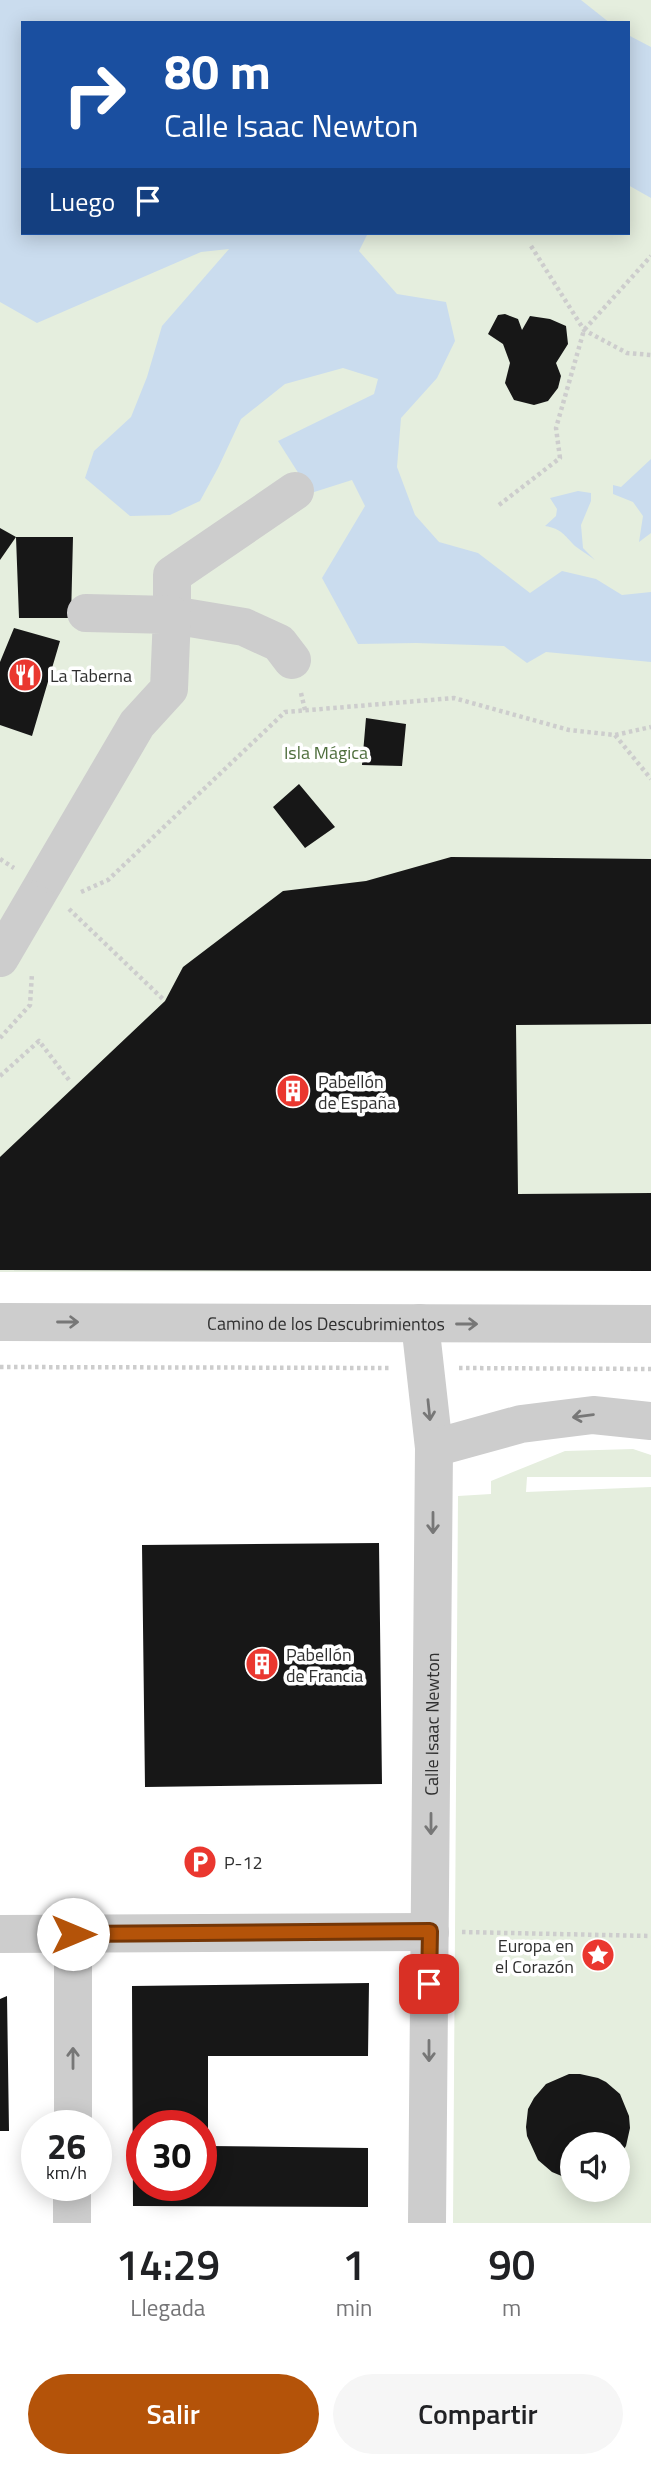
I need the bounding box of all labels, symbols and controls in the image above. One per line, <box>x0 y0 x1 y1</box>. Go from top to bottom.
text: 80 m <box>164 33 271 108</box>
icon: right <box>49 49 140 140</box>
text: Calle Isaac Newton <box>164 101 418 149</box>
text: Luego <box>49 182 115 221</box>
icon: arrive <box>129 182 167 220</box>
restaurant icon: La Taberna <box>6 656 44 694</box>
place label: La Taberna <box>50 662 132 689</box>
park label: Isla Mágica <box>284 739 368 766</box>
place label: Pabellón de España <box>318 1068 396 1116</box>
building icon: Pabellón de España <box>274 1072 312 1110</box>
street label: Camino de los Descubrimientos <box>207 1309 445 1337</box>
one-way arrow <box>56 1315 79 1329</box>
one-way arrow <box>455 1317 478 1331</box>
one-way arrow <box>423 1399 436 1421</box>
one-way arrow <box>572 1410 595 1423</box>
one-way arrow <box>426 1511 440 1534</box>
place label: Pabellón de Francia <box>286 1641 363 1689</box>
building icon: Pabellón de Francia <box>243 1645 281 1683</box>
street label: Calle Isaac Newton <box>417 1652 446 1796</box>
one-way arrow <box>424 1812 437 1835</box>
parking icon: P-12 <box>181 1843 219 1881</box>
place label: P-12 <box>224 1849 263 1876</box>
position arrow <box>36 1897 110 1971</box>
place label: Europa en el Corazón <box>495 1932 574 1980</box>
place icon: Europa en el Corazón <box>579 1936 617 1974</box>
pin <box>399 1954 459 2014</box>
icon: arrive <box>410 1965 448 2003</box>
one-way arrow <box>422 2039 435 2062</box>
one-way arrow <box>66 2047 80 2070</box>
speed limit sign: 30 <box>126 2110 217 2201</box>
text: 26 <box>47 2119 86 2173</box>
map controls <box>560 2132 630 2202</box>
button: sound <box>560 2132 630 2202</box>
text: km/h <box>46 2159 87 2186</box>
text: 14:29 <box>116 2232 220 2296</box>
text: 1 <box>342 2232 366 2296</box>
text: 90 <box>488 2232 535 2296</box>
text: Llegada <box>130 2290 205 2325</box>
text: min <box>336 2290 372 2325</box>
text: m <box>502 2290 521 2325</box>
button: Salir <box>28 2374 319 2454</box>
button: Compartir <box>333 2374 623 2454</box>

